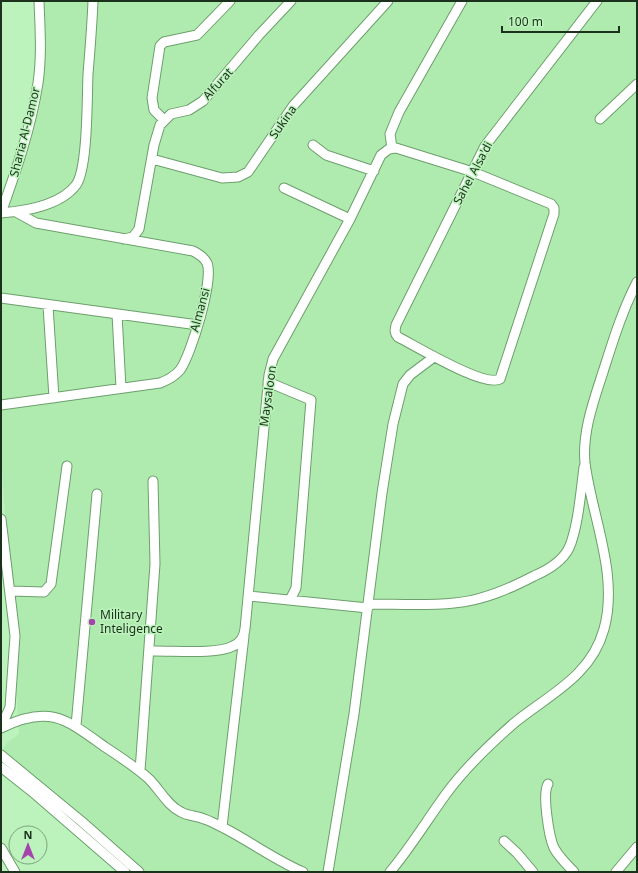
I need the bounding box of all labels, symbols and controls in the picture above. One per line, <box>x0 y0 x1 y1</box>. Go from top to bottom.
scale bar <box>502 8 619 34</box>
text: 100 m <box>508 13 543 30</box>
street label: Alfurat <box>199 63 237 104</box>
street label: Sharia Al-Damor <box>5 85 44 179</box>
street label: Sukina <box>265 101 300 142</box>
street label: Sahel Alsa'di <box>449 138 496 207</box>
street label: Almansi <box>185 286 214 334</box>
street label: Maysaloon <box>255 364 280 427</box>
place label: Military Inteligence <box>100 606 163 637</box>
marker: Military Inteligence <box>87 617 97 627</box>
north arrow <box>8 825 48 865</box>
text: N <box>24 827 32 842</box>

